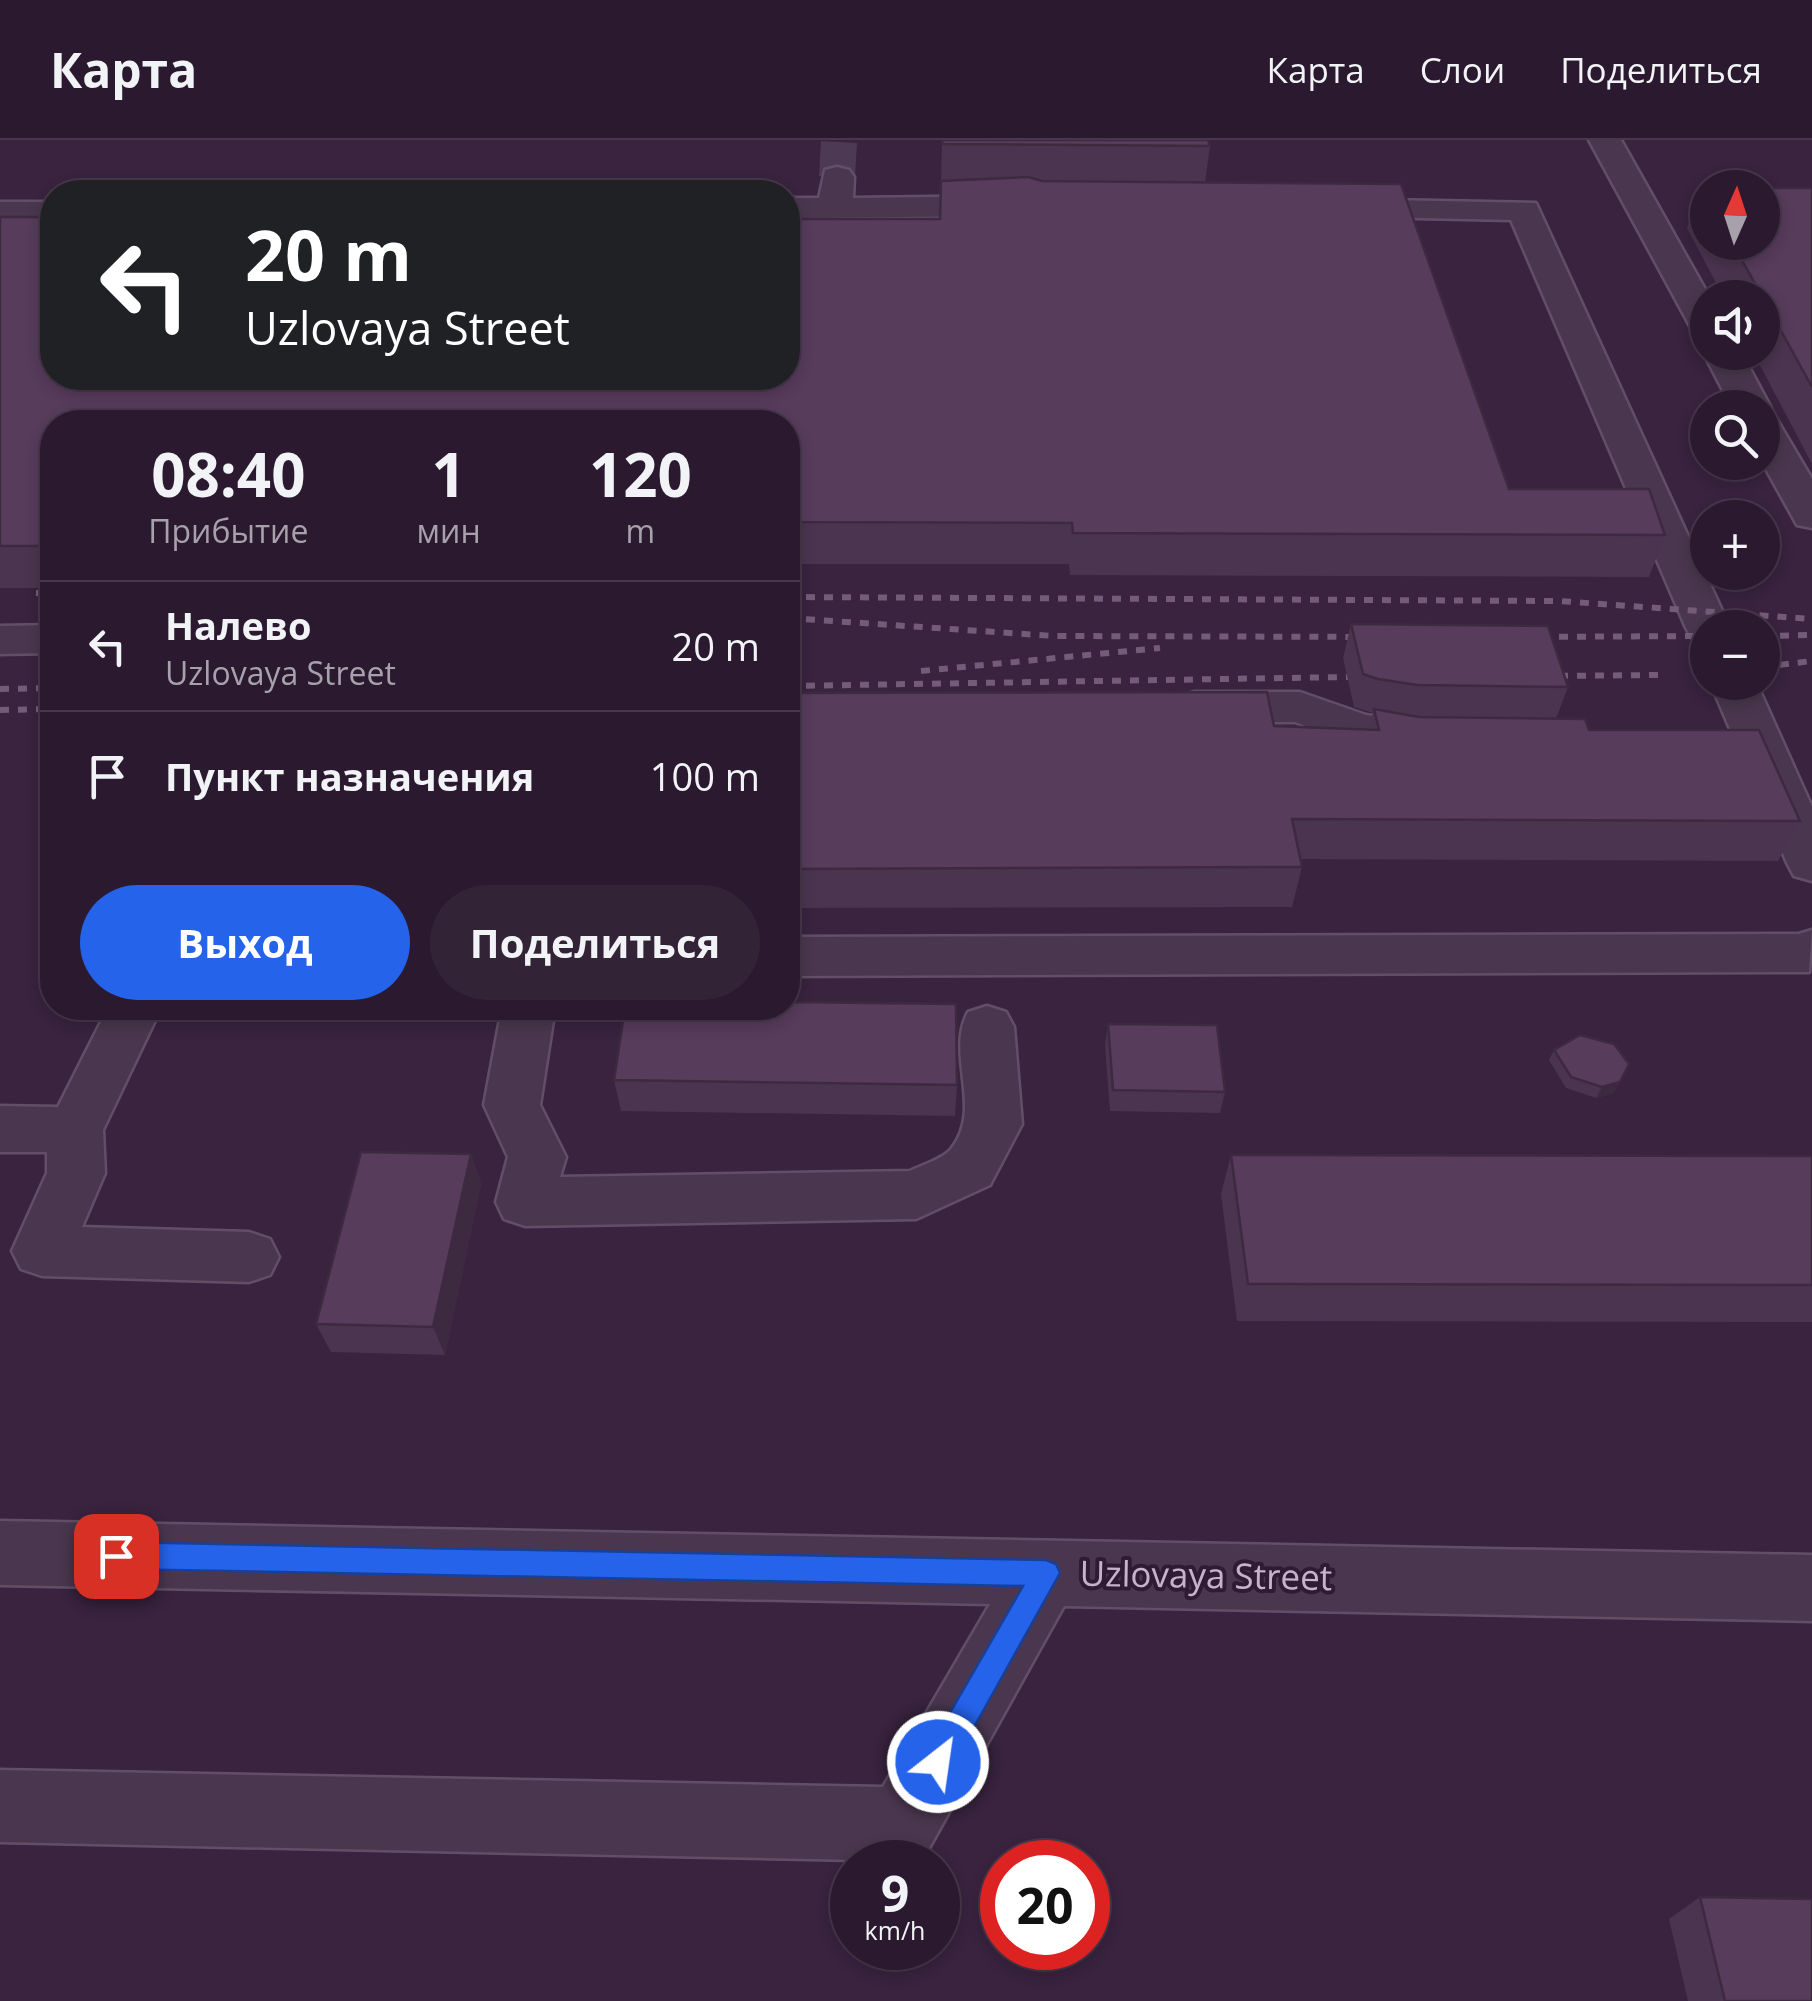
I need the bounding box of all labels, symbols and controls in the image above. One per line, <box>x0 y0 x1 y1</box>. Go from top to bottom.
text: Карта <box>50 37 197 102</box>
text: Карта <box>1267 46 1365 93</box>
text: Слои <box>1420 46 1505 93</box>
text: Поделиться <box>1560 46 1762 93</box>
north arrow <box>1690 170 1780 260</box>
map controls <box>1690 170 1780 700</box>
text: 20 m <box>245 206 412 302</box>
icon: left <box>80 220 210 350</box>
button: sound <box>1690 280 1780 370</box>
text: Uzlovaya Street <box>245 297 570 358</box>
button: search <box>1690 390 1780 480</box>
text: 08:40 <box>151 433 305 515</box>
text: 1 <box>431 433 466 515</box>
text: 120 <box>589 433 692 515</box>
button: + <box>1690 500 1780 590</box>
text: Прибытие <box>148 509 308 552</box>
text: мин <box>417 509 481 552</box>
text: m <box>626 509 655 552</box>
text: Налево <box>165 599 311 651</box>
button: − <box>1690 610 1780 700</box>
icon: left <box>80 619 135 674</box>
text: 20 m <box>671 620 760 672</box>
text: Uzlovaya Street <box>165 651 396 694</box>
icon: arrive <box>80 749 135 804</box>
text: Пункт назначения <box>165 750 534 802</box>
text: 100 m <box>650 750 760 802</box>
button: Выход <box>80 885 410 1000</box>
button: Поделиться <box>430 885 760 1000</box>
pin <box>74 1514 159 1599</box>
icon: arrive <box>89 1529 144 1584</box>
street label: Uzlovaya Street <box>1079 1549 1333 1600</box>
position arrow <box>886 1710 990 1814</box>
speed limit sign: 20 <box>980 1840 1110 1970</box>
text: 9 <box>881 1859 909 1927</box>
text: km/h <box>865 1913 925 1947</box>

